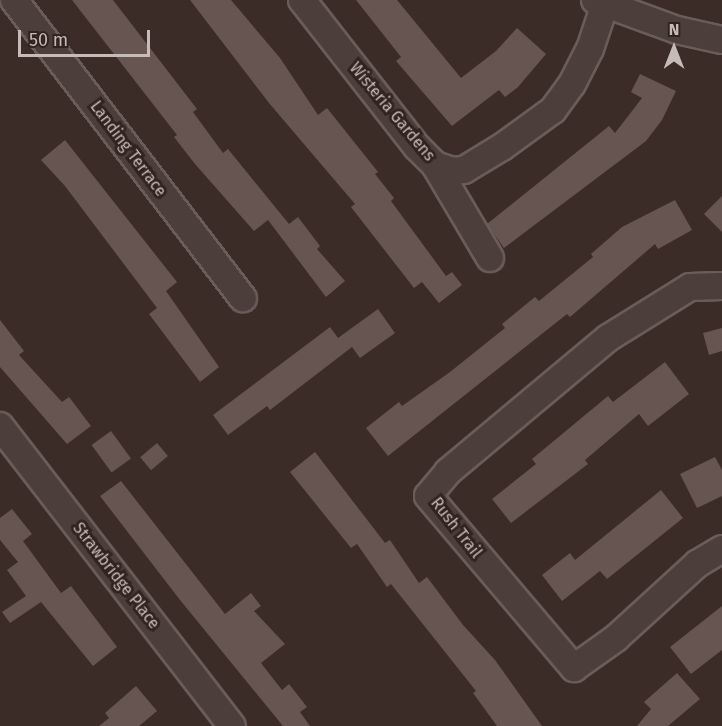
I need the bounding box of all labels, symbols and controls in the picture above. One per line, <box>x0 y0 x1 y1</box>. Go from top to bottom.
scale bar <box>21 18 153 56</box>
north arrow <box>644 18 704 78</box>
text: N <box>669 20 679 39</box>
text: 50 m <box>29 29 68 51</box>
street label: Wisteria Gardens <box>345 59 439 165</box>
street label: Landing Terrace <box>86 97 170 201</box>
street label: Rush Trail <box>426 494 486 562</box>
street label: Strawbridge Place <box>69 519 163 633</box>

